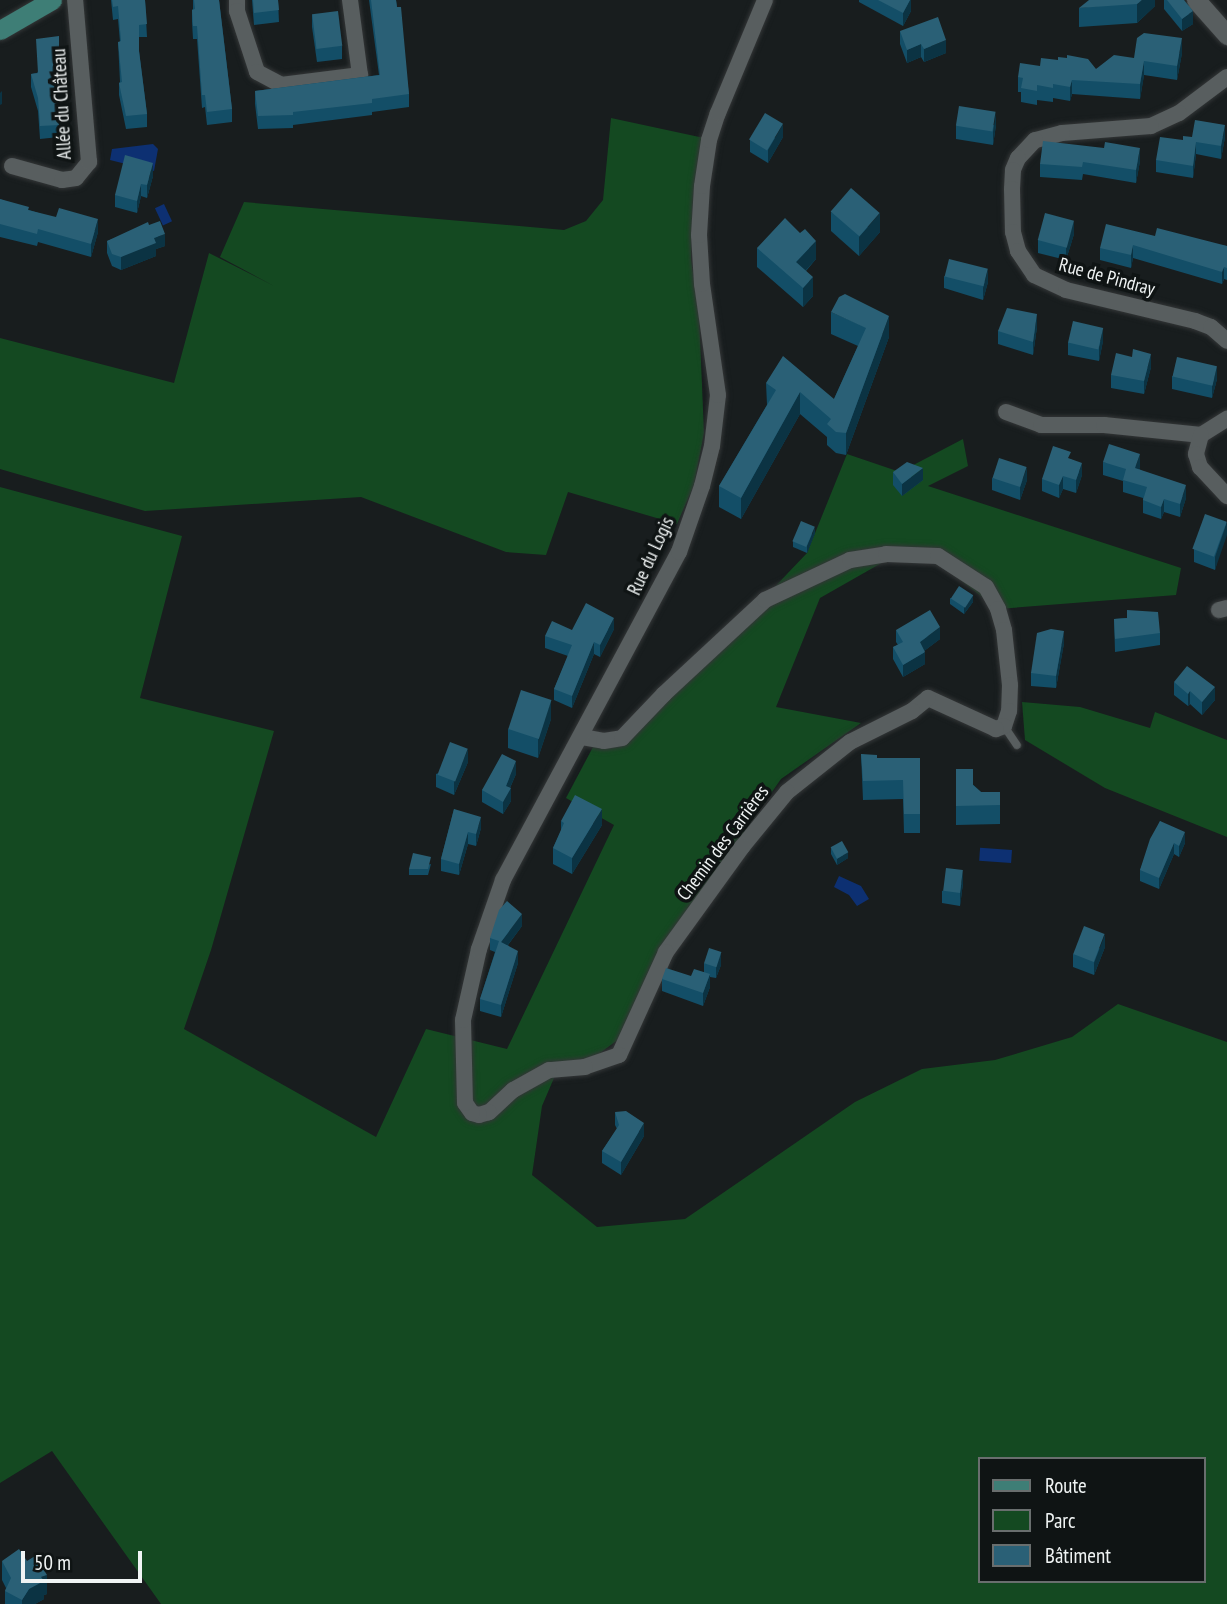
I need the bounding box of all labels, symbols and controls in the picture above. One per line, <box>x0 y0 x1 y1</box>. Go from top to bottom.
street label: Allée du Château <box>48 48 76 160</box>
street label: Rue de Pindray <box>1056 253 1158 301</box>
street label: Rue du Logis <box>623 513 679 599</box>
street label: Chemin des Carrières <box>672 781 774 905</box>
legend <box>978 1457 1206 1583</box>
text: Route <box>1045 1472 1087 1499</box>
text: Parc <box>1045 1507 1076 1534</box>
scale bar <box>24 1538 145 1582</box>
text: Bâtiment <box>1045 1542 1111 1569</box>
text: 50 m <box>34 1549 71 1576</box>

